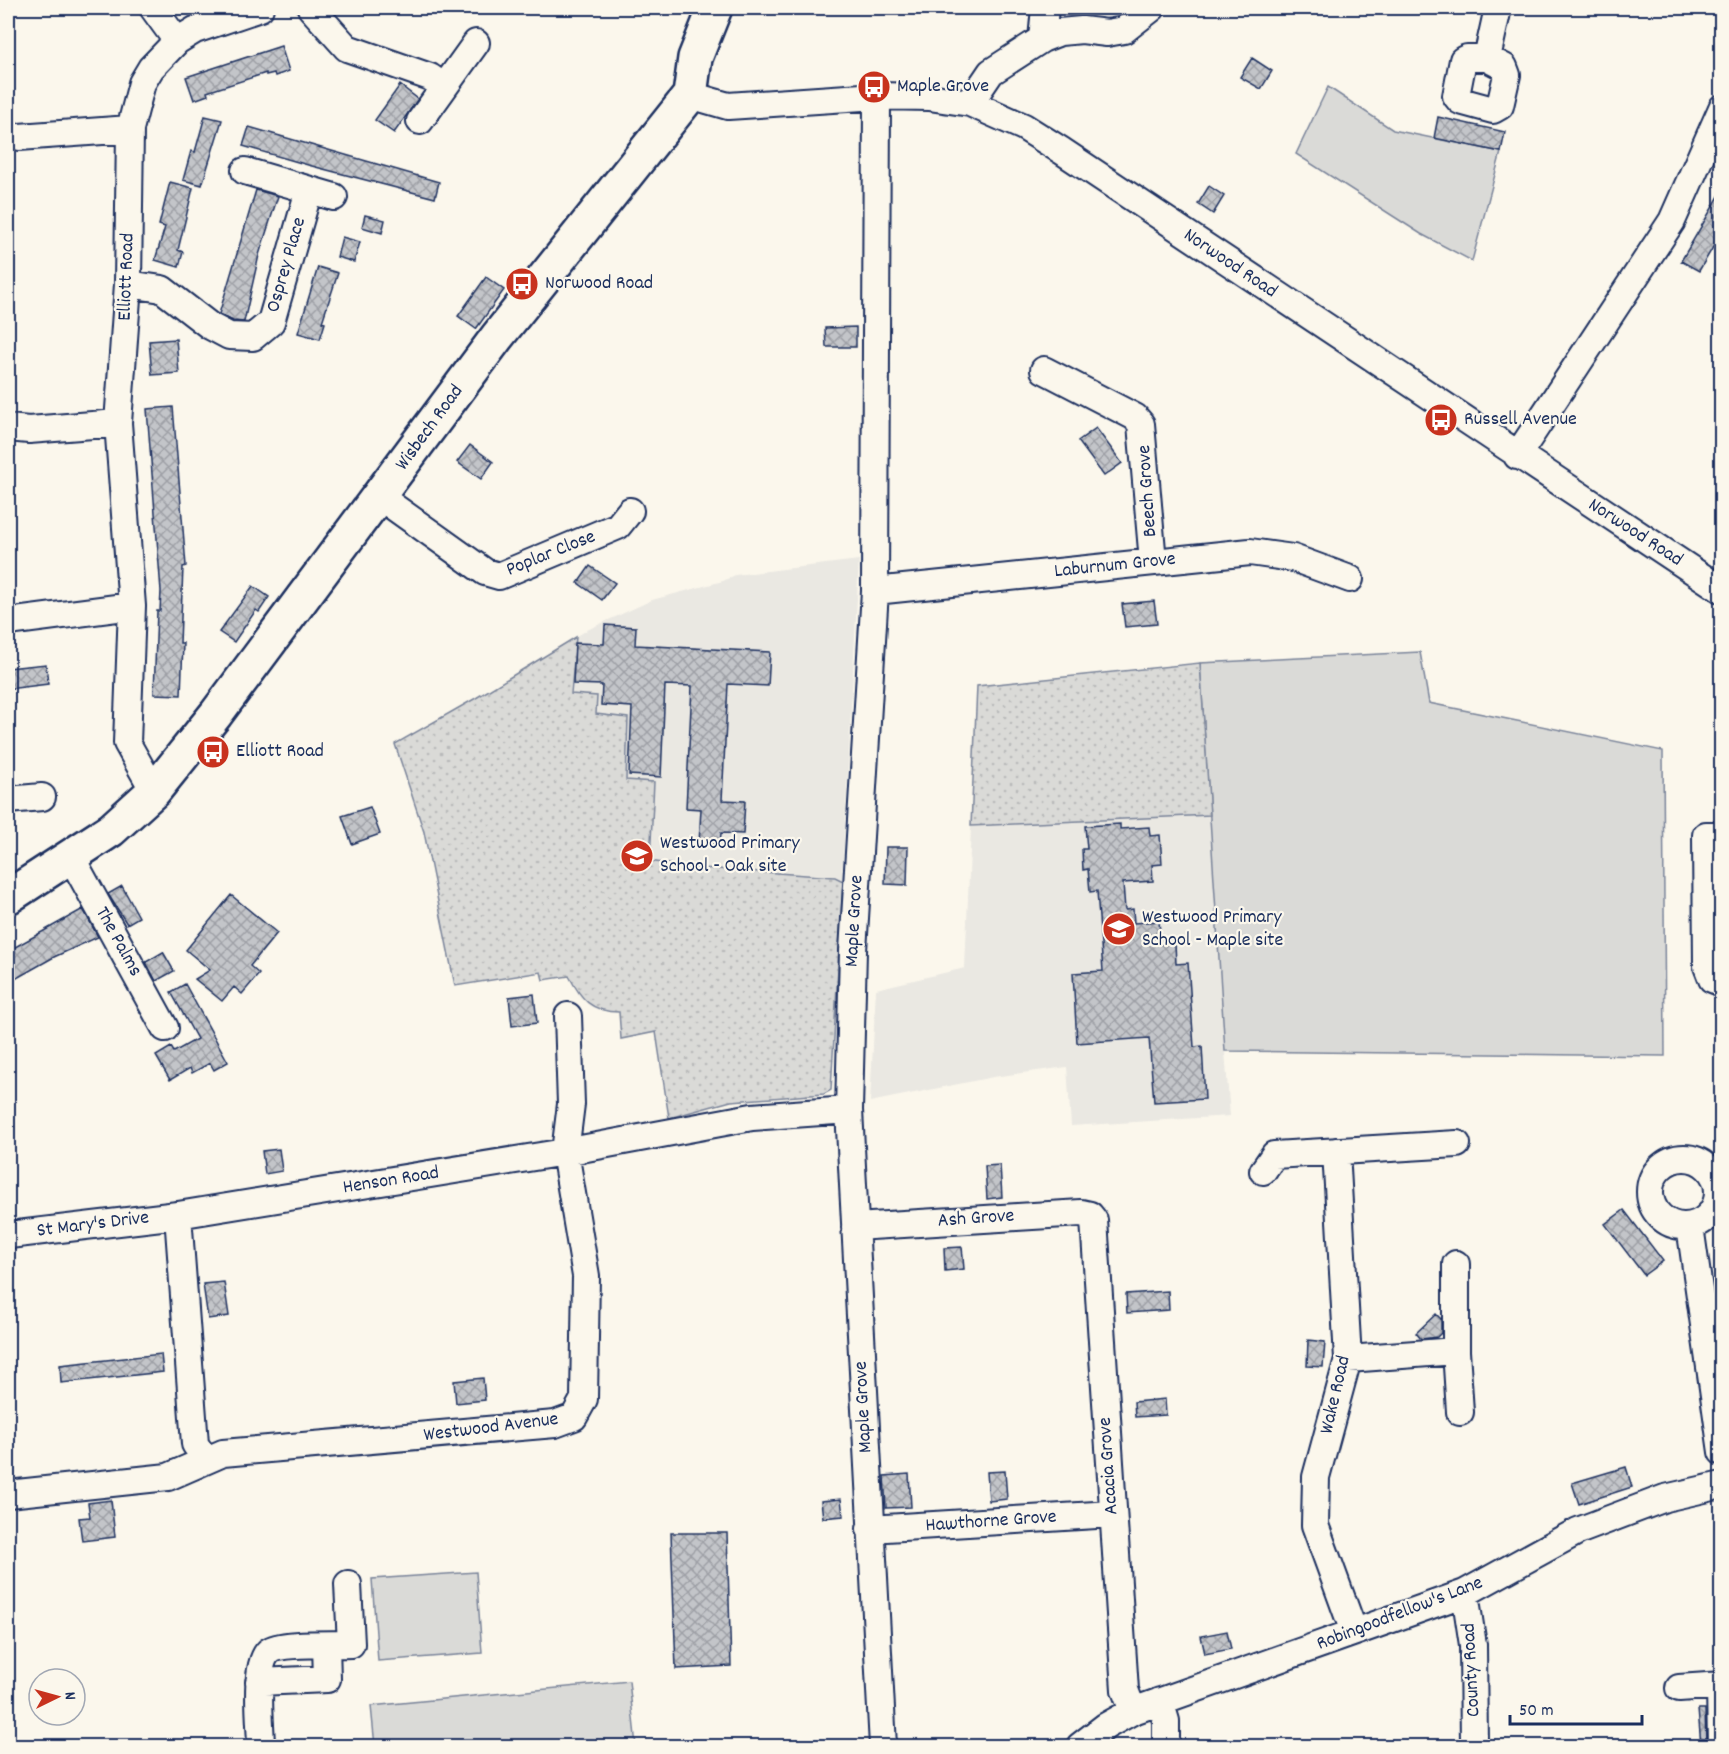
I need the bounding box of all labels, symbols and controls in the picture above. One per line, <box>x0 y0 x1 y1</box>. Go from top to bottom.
bus stop icon: Maple Grove <box>856 69 892 105</box>
place label: Maple Grove <box>897 73 989 101</box>
street label: Osprey Place <box>260 214 314 316</box>
street label: Norwood Road <box>1177 222 1283 306</box>
street label: Elliott Road <box>111 233 143 321</box>
bus stop icon: Norwood Road <box>504 266 540 302</box>
place label: Norwood Road <box>545 270 653 298</box>
street label: Wisbech Road <box>389 379 471 477</box>
bus stop icon: Russell Avenue <box>1423 402 1459 438</box>
place label: Russell Avenue <box>1464 406 1577 434</box>
street label: Beech Grove <box>1131 444 1165 538</box>
street label: Norwood Road <box>1582 492 1688 574</box>
street label: Poplar Close <box>502 523 600 585</box>
street label: Laburnum Grove <box>1053 546 1177 586</box>
bus stop icon: Elliott Road <box>195 734 231 770</box>
place label: Elliott Road <box>236 738 324 766</box>
place label: Westwood Primary School - Oak site <box>660 830 800 881</box>
school or university icon: Westwood Primary School - Oak site <box>619 838 655 874</box>
street label: Maple Grove <box>839 874 871 968</box>
street label: The Palms <box>87 902 149 982</box>
place label: Westwood Primary School - Maple site <box>1142 904 1283 955</box>
school or university icon: Westwood Primary School - Maple site <box>1101 911 1137 947</box>
street label: Henson Road <box>341 1160 441 1202</box>
street label: Ash Grove <box>937 1202 1015 1236</box>
street label: St Mary's Drive <box>35 1204 151 1246</box>
street label: Wake Road <box>1313 1353 1359 1437</box>
street label: Maple Grove <box>848 1360 880 1454</box>
street label: Westwood Avenue <box>422 1406 560 1450</box>
street label: Acacia Grove <box>1092 1416 1126 1516</box>
street label: Hawthorne Grove <box>924 1503 1058 1541</box>
street label: Robingoodfellow's Lane <box>1313 1569 1487 1659</box>
street label: County Road <box>1456 1622 1488 1718</box>
north arrow <box>27 1667 87 1727</box>
scale bar <box>1510 1688 1642 1726</box>
text: N <box>58 1691 81 1701</box>
text: 50 m <box>1519 1699 1554 1724</box>

